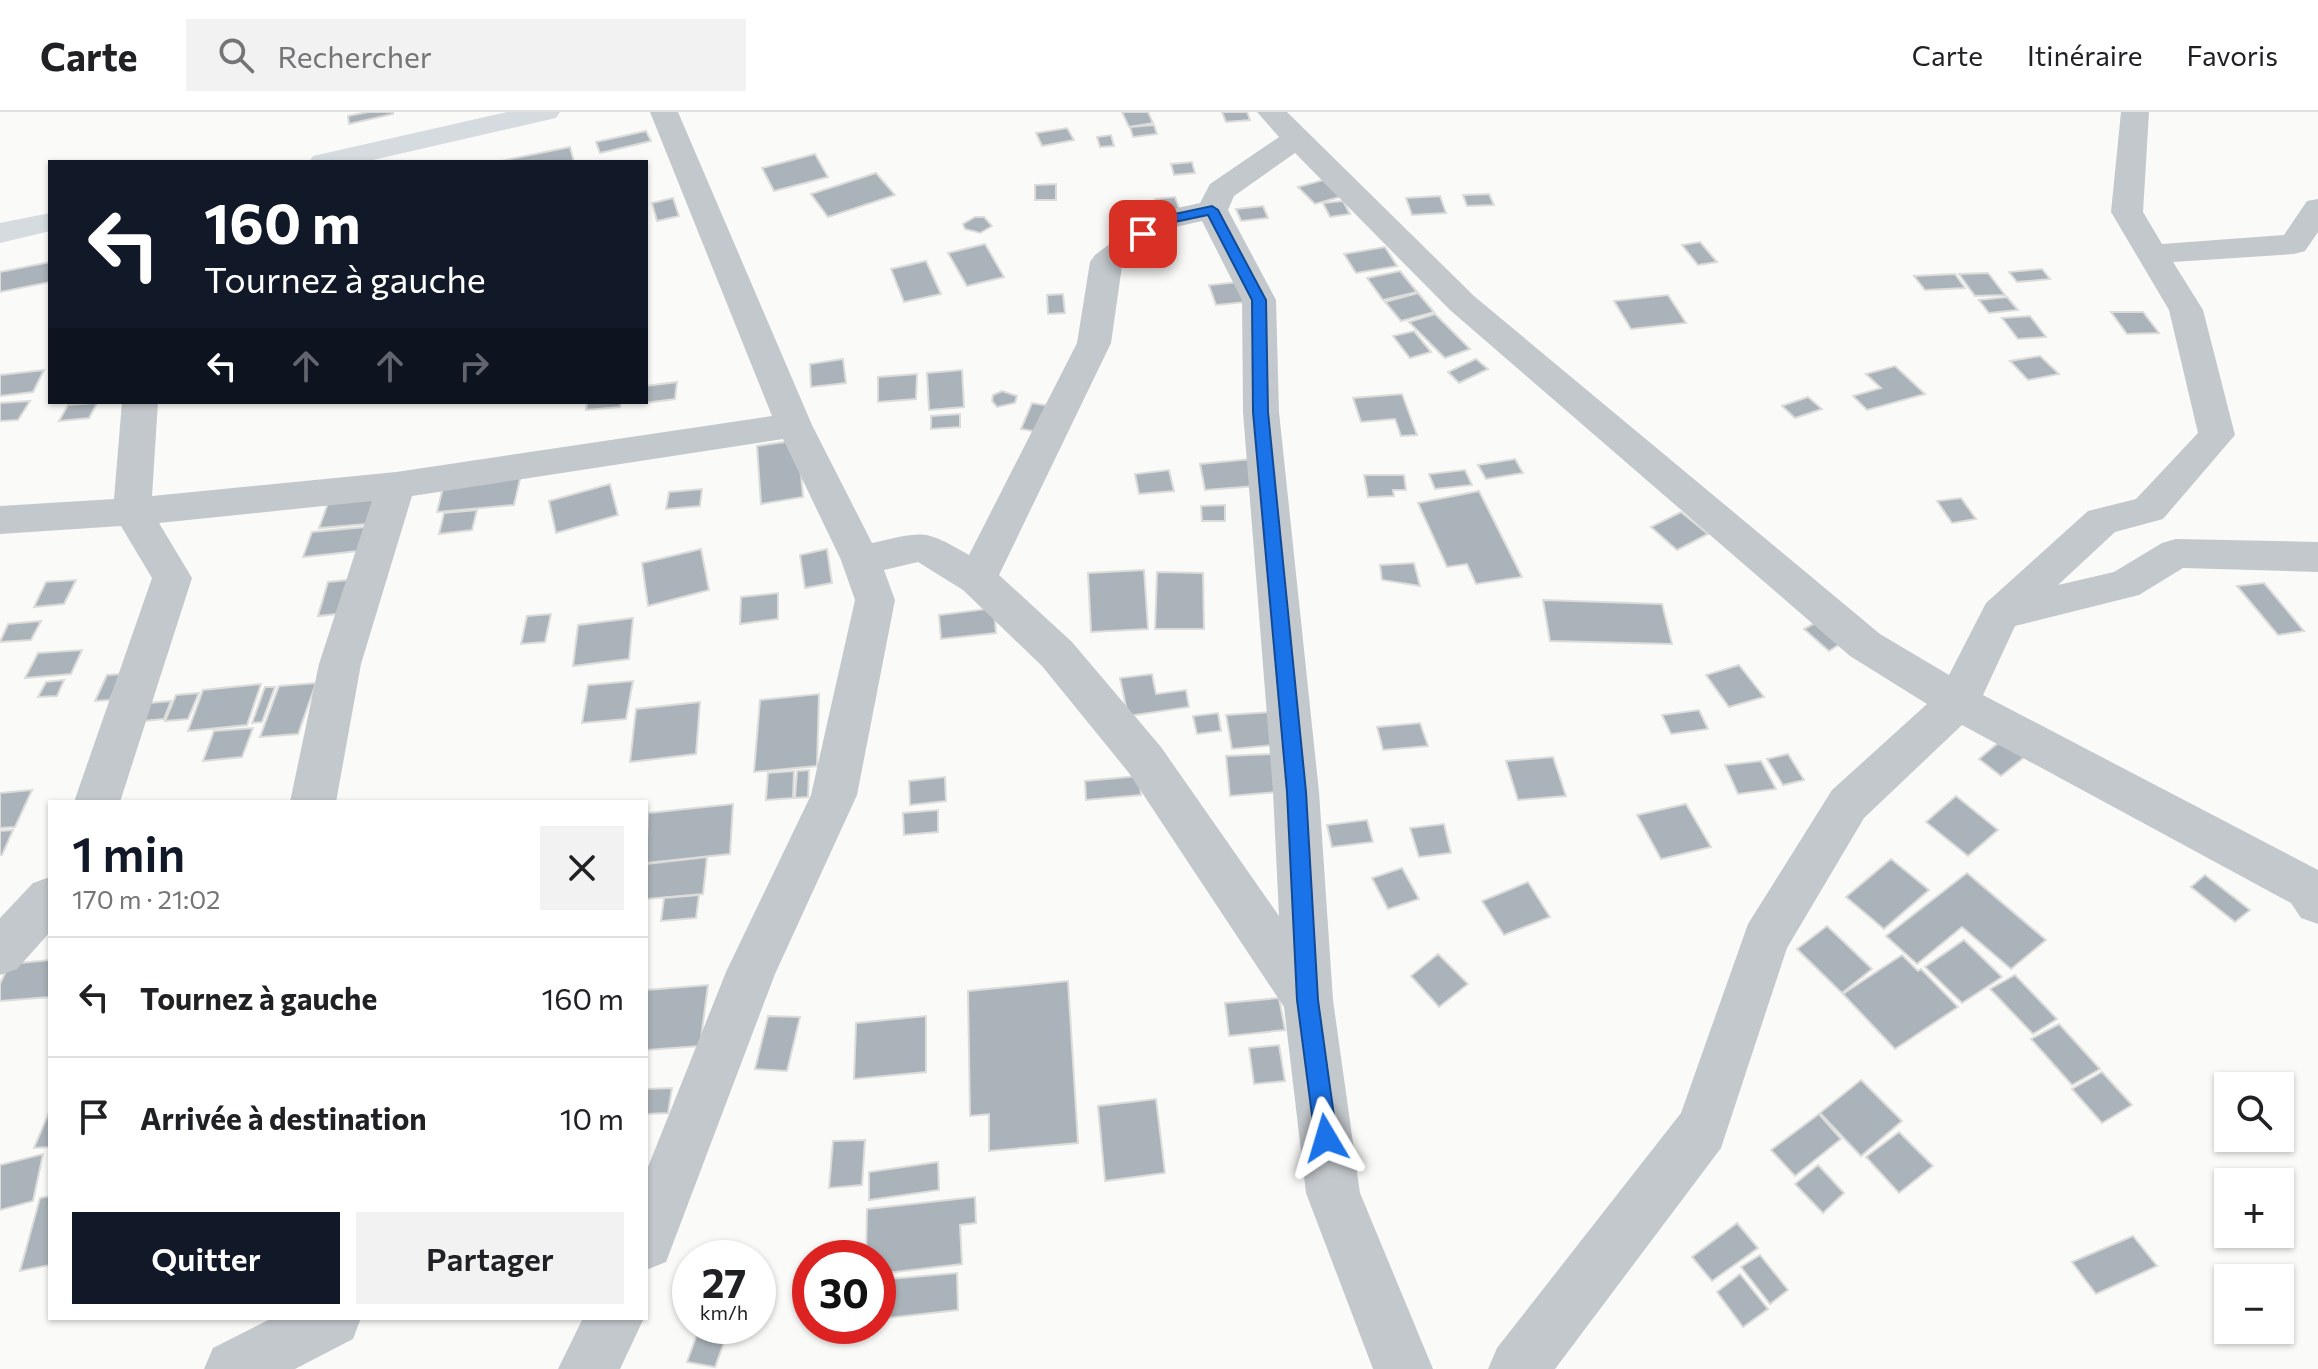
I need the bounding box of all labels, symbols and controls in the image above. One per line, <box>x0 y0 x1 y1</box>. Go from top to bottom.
search box <box>186 19 746 91</box>
text: Carte <box>40 32 138 79</box>
icon: search <box>214 33 258 77</box>
text: Rechercher <box>278 37 432 74</box>
text: Carte <box>1912 38 1983 72</box>
text: Itinéraire <box>2027 38 2142 72</box>
text: Favoris <box>2186 38 2278 72</box>
text: 160 m <box>204 187 361 256</box>
icon: left <box>72 192 176 296</box>
pin <box>1109 200 1177 268</box>
icon: arrive <box>1121 212 1165 256</box>
text: Tournez à gauche <box>204 256 486 300</box>
icon: left <box>200 344 244 388</box>
icon: ahead <box>284 344 328 388</box>
icon: ahead <box>368 344 412 388</box>
icon: right <box>452 344 496 388</box>
text: 1 min <box>72 823 185 882</box>
button: close <box>540 826 624 910</box>
text: 170 m · 21:02 <box>72 883 220 914</box>
icon: left <box>72 975 116 1019</box>
text: Tournez à gauche <box>140 979 377 1016</box>
text: 160 m <box>541 979 624 1016</box>
map controls <box>2214 1072 2294 1344</box>
button: search <box>2214 1072 2294 1152</box>
icon: arrive <box>72 1095 116 1139</box>
position arrow <box>1284 1096 1368 1180</box>
text: Arrivée à destination <box>140 1099 427 1136</box>
text: 10 m <box>560 1099 624 1136</box>
button: + <box>2214 1168 2294 1248</box>
button: Quitter <box>72 1212 340 1304</box>
button: Partager <box>356 1212 624 1304</box>
speed limit sign: 30 <box>792 1240 896 1344</box>
text: 27 <box>702 1257 746 1306</box>
button: − <box>2214 1264 2294 1344</box>
text: km/h <box>700 1300 748 1324</box>

